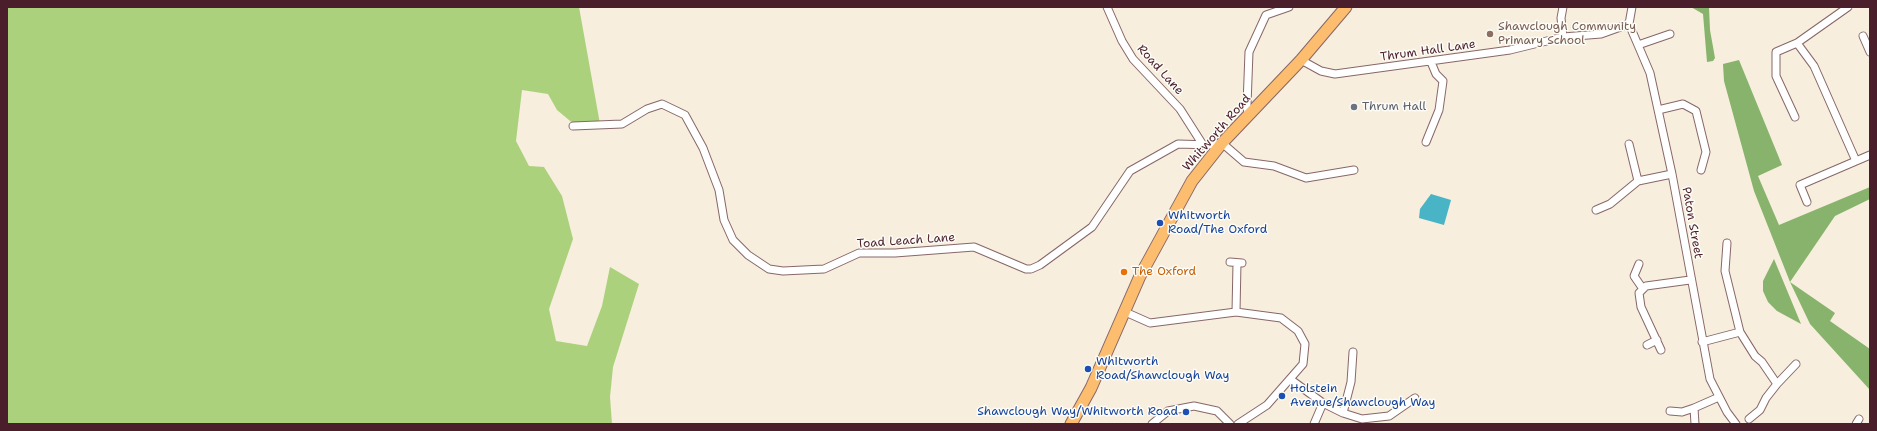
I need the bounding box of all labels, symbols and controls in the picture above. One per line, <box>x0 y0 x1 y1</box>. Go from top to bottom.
place label: Shawclough Community Primary School <box>1498 20 1636 48</box>
marker: Shawclough Community Primary School <box>1485 29 1495 39</box>
street label: Thrum Hall Lane <box>1379 37 1477 65</box>
street label: Road Lane <box>1134 42 1186 98</box>
street label: Whitworth Road <box>1180 92 1254 174</box>
place label: Thrum Hall <box>1362 100 1426 114</box>
marker: Thrum Hall <box>1349 102 1359 112</box>
street label: Paton Street <box>1679 186 1705 260</box>
place label: Whitworth Road/The Oxford <box>1168 209 1267 237</box>
marker: Whitworth Road/The Oxford <box>1155 218 1165 228</box>
street label: Toad Leach Lane <box>857 230 955 252</box>
place label: The Oxford <box>1132 265 1196 279</box>
marker: The Oxford <box>1119 267 1129 277</box>
place label: Whitworth Road/Shawclough Way <box>1096 355 1229 383</box>
marker: Whitworth Road/Shawclough Way <box>1083 364 1093 374</box>
place label: Holstein Avenue/Shawclough Way <box>1290 382 1436 410</box>
marker: Holstein Avenue/Shawclough Way <box>1277 391 1287 401</box>
place label: Shawclough Way/Whitworth Road <box>977 405 1178 419</box>
marker: Shawclough Way/Whitworth Road <box>1181 407 1191 417</box>

